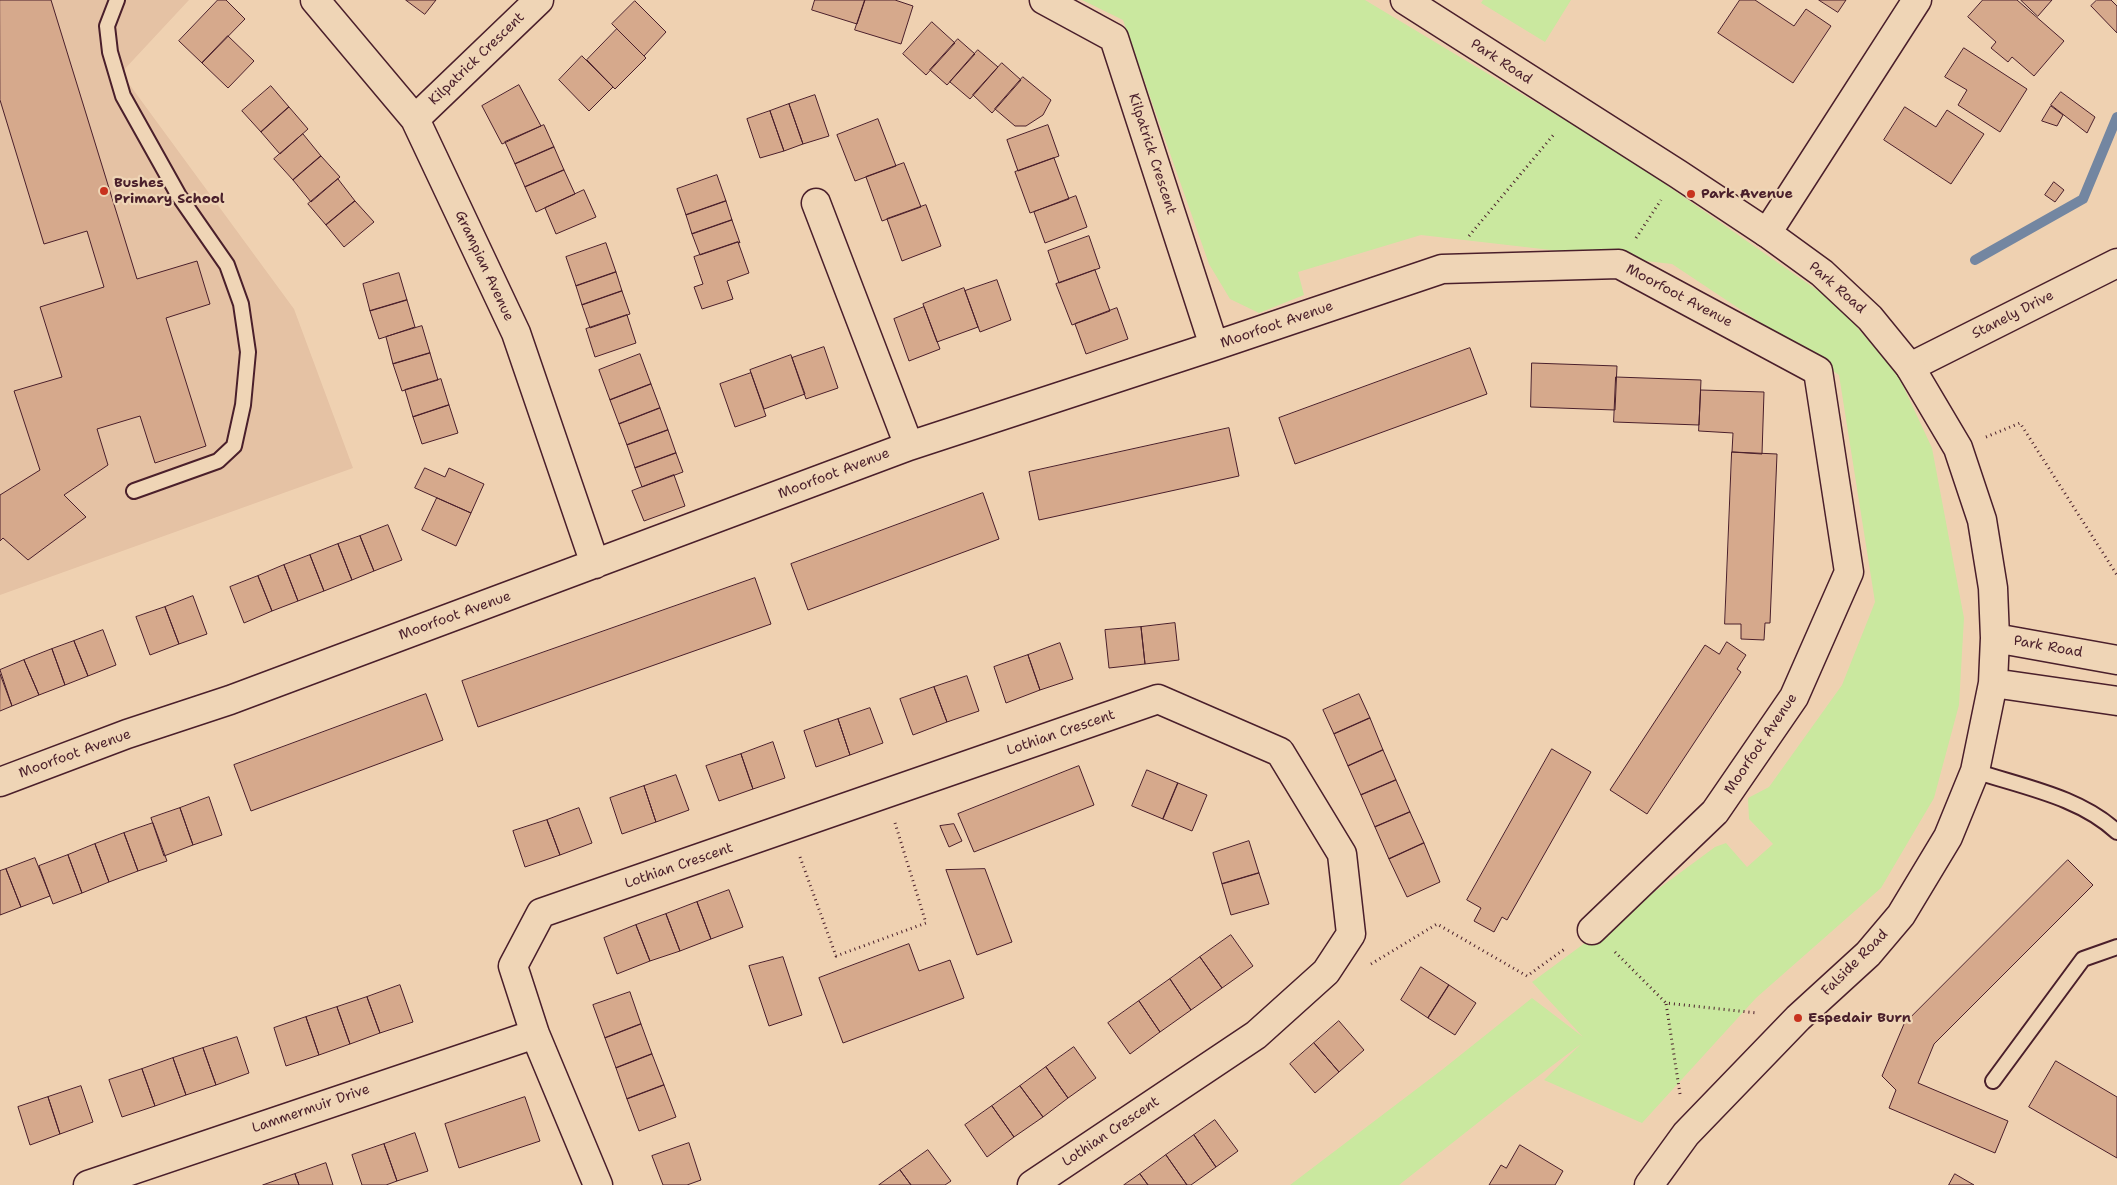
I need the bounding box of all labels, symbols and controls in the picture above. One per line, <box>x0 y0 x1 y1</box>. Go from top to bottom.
street label: Kilpatrick Crescent <box>426 9 528 109</box>
street label: Park Road <box>1467 36 1535 88</box>
street label: Kilpatrick Crescent <box>1124 91 1180 217</box>
place label: Bushes Primary School <box>114 175 225 208</box>
marker: Bushes Primary School <box>98 185 110 197</box>
place label: Park Avenue <box>1701 186 1793 202</box>
marker: Park Avenue <box>1685 188 1697 200</box>
street label: Grampian Avenue <box>451 208 517 324</box>
street label: Park Road <box>1805 259 1869 317</box>
street label: Moorfoot Avenue <box>1623 261 1735 331</box>
street label: Stanely Drive <box>1969 287 2057 343</box>
street label: Moorfoot Avenue <box>1218 298 1336 352</box>
street label: Moorfoot Avenue <box>776 445 892 503</box>
street label: Moorfoot Avenue <box>397 588 513 644</box>
street label: Park Road <box>2012 633 2084 661</box>
street label: Moorfoot Avenue <box>1721 690 1801 798</box>
street label: Lothian Crescent <box>1005 707 1117 759</box>
street label: Moorfoot Avenue <box>17 726 133 782</box>
street label: Lothian Crescent <box>623 840 735 892</box>
street label: Falside Road <box>1818 926 1892 1000</box>
place label: Espedair Burn <box>1808 1010 1911 1026</box>
marker: Espedair Burn <box>1792 1012 1804 1024</box>
street label: Lammermuir Drive <box>250 1081 372 1137</box>
street label: Lothian Crescent <box>1059 1093 1163 1171</box>

